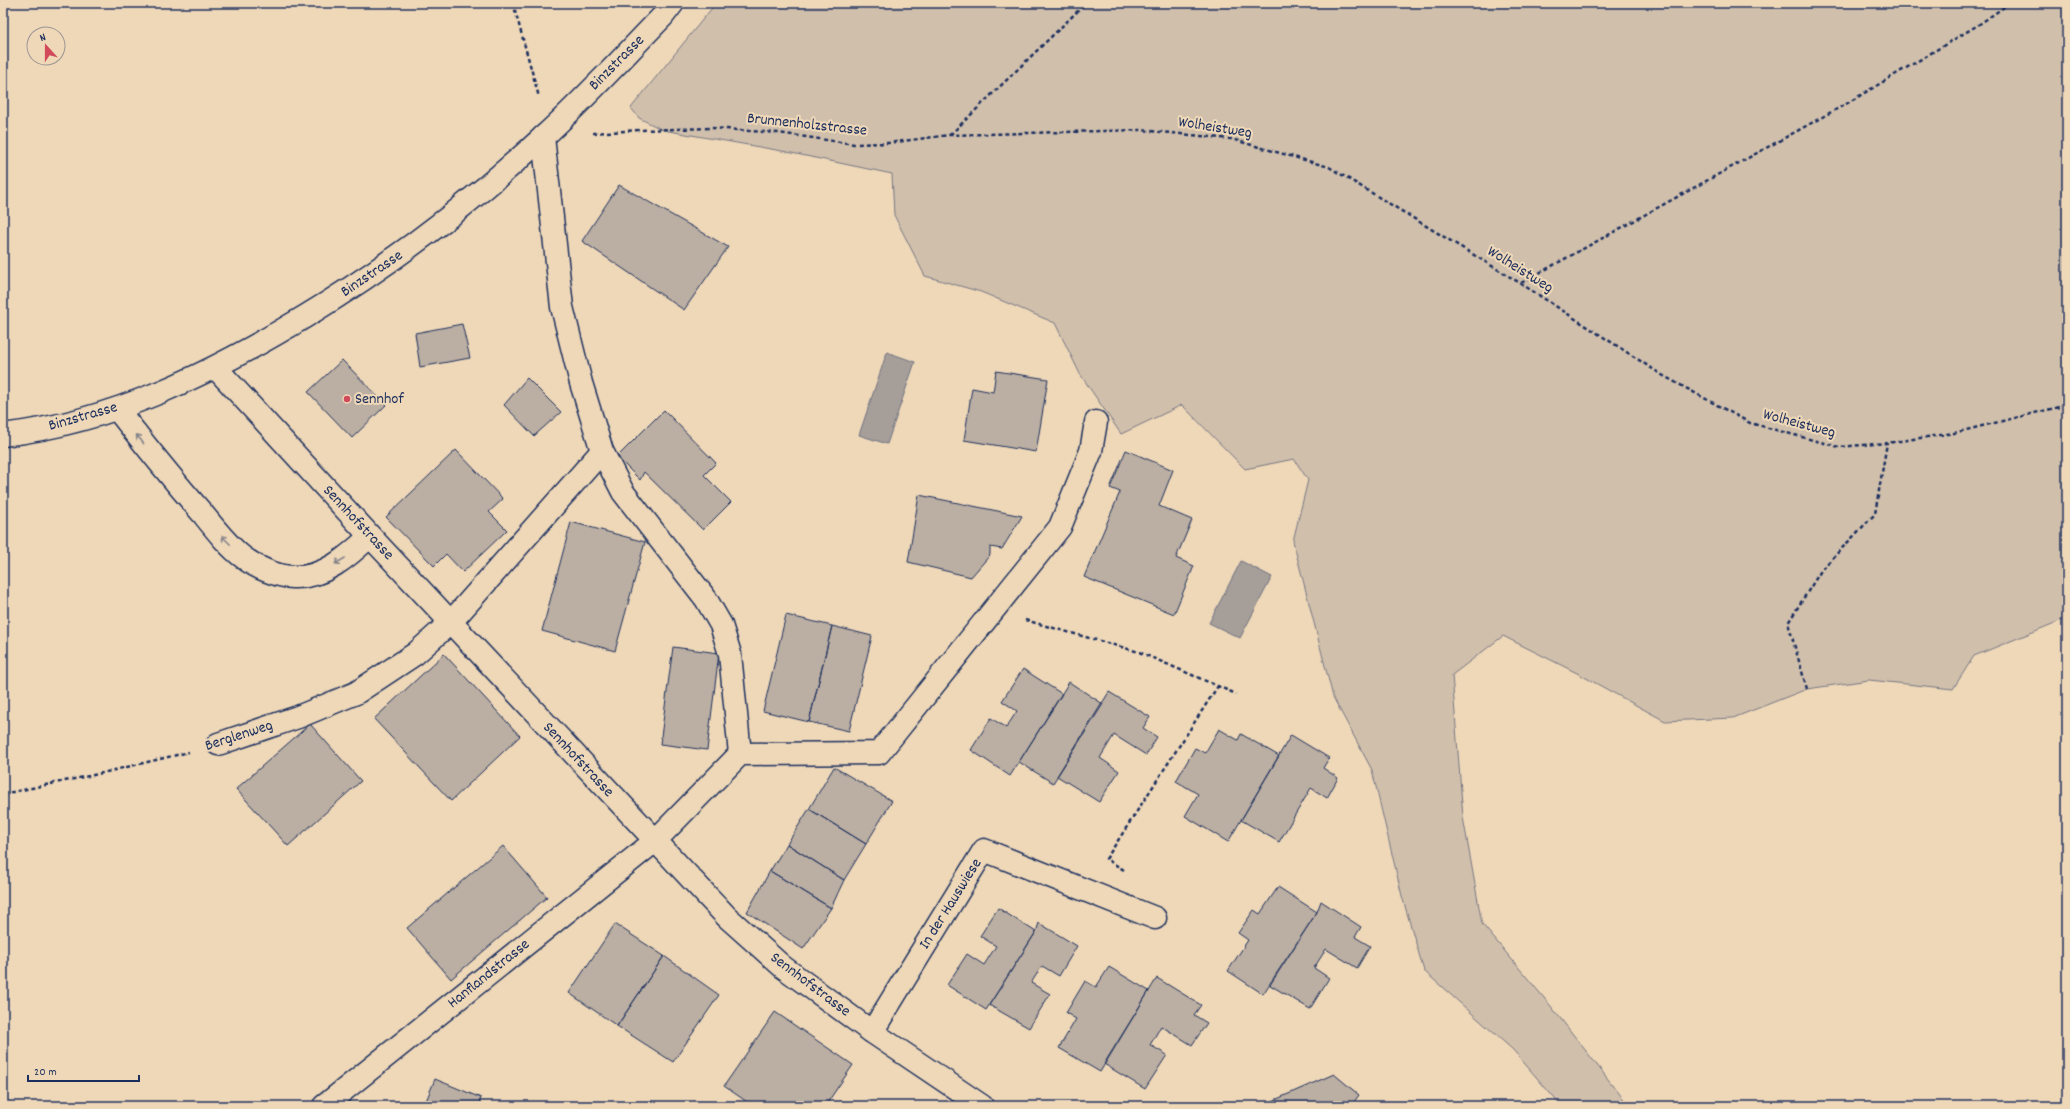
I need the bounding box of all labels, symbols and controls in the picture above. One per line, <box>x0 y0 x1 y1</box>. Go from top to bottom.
north arrow <box>26 26 66 66</box>
text: N <box>38 30 49 47</box>
street label: Binzstrasse <box>584 30 650 96</box>
street label: Brunnenholzstrasse <box>746 107 868 143</box>
street label: Wolheistweg <box>1176 111 1254 145</box>
street label: Wolheistweg <box>1482 241 1558 299</box>
street label: Binzstrasse <box>336 245 408 303</box>
place label: Sennhof <box>355 388 404 411</box>
marker: Sennhof <box>342 394 352 404</box>
street label: Binzstrasse <box>46 396 120 438</box>
street label: Wolheistweg <box>1760 403 1838 445</box>
one-way arrow <box>136 433 144 444</box>
street label: Sennhofstrasse <box>317 480 399 566</box>
one-way arrow <box>221 535 230 545</box>
one-way arrow <box>334 558 346 566</box>
street label: Berglenweg <box>202 714 276 758</box>
street label: Sennhofstrasse <box>537 717 619 803</box>
street label: In der Hauswiese <box>914 854 988 954</box>
street label: Hanflandstrasse <box>443 934 535 1014</box>
street label: Sennhofstrasse <box>765 947 855 1023</box>
scale bar <box>28 1057 139 1083</box>
text: 20 m <box>34 1064 57 1081</box>

